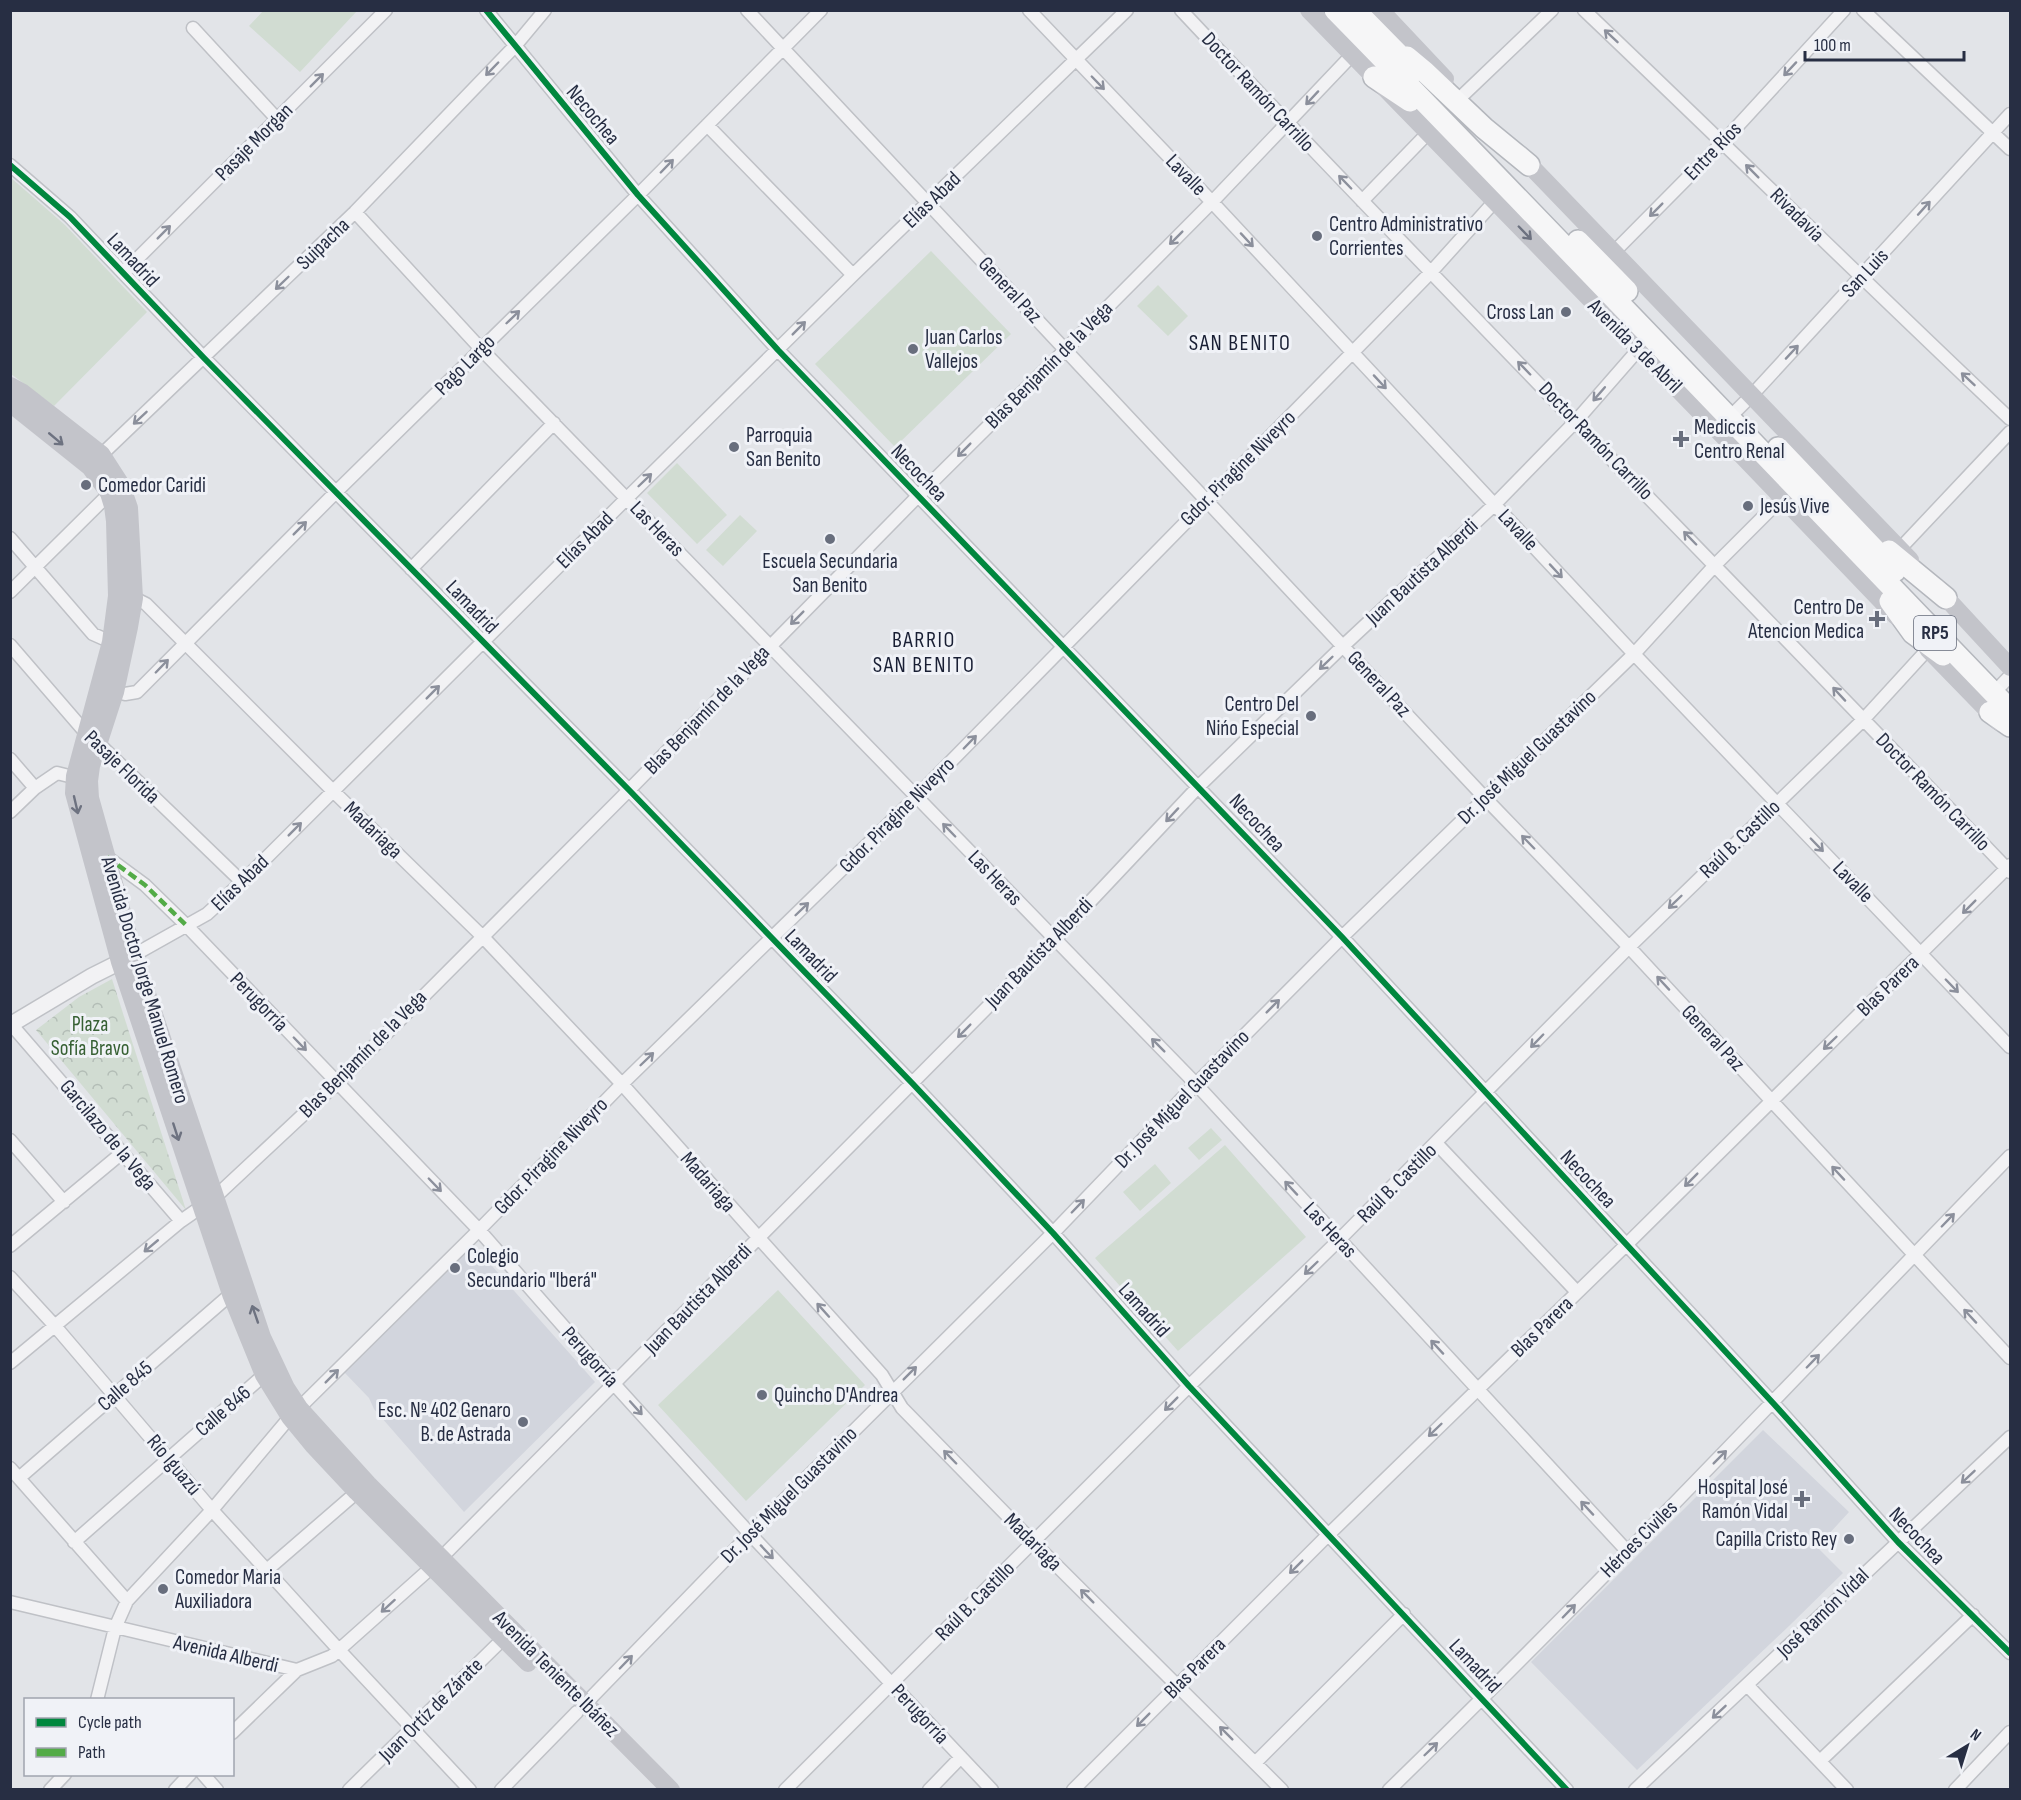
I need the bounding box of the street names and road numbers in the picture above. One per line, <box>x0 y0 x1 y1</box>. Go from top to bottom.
street label: Doctor Ramón Carrillo <box>1196 27 1320 157</box>
street label: Necochea <box>561 80 625 150</box>
street label: Pasaje Morgan <box>210 98 298 186</box>
street label: Entre Ríos <box>1679 117 1747 185</box>
street label: Lavalle <box>1160 149 1212 201</box>
street label: Elías Abad <box>898 167 966 233</box>
street label: Rivadavia <box>1765 183 1829 247</box>
street label: Suipacha <box>291 213 355 275</box>
street label: Lamadrid <box>102 228 164 292</box>
street label: San Luis <box>1836 243 1894 303</box>
street label: General Paz <box>973 252 1047 329</box>
street label: Avenida 3 de Abril <box>1582 293 1687 398</box>
street label: Blas Benjamín de la Vega <box>980 296 1118 434</box>
street label: Pago Largo <box>430 330 500 400</box>
street label: Doctor Ramón Carrillo <box>1533 377 1659 505</box>
street label: Gdor. Piragine Niveyro <box>1175 405 1301 531</box>
street label: Necochea <box>886 439 952 507</box>
street label: Las Heras <box>625 496 689 562</box>
street label: Lavalle <box>1493 504 1543 556</box>
street label: Elías Abad <box>551 506 619 574</box>
street label: Juan Bautista Alberdi <box>1360 514 1483 631</box>
street label: Lamadrid <box>440 575 504 639</box>
road number: RP5 <box>1914 616 1956 650</box>
street label: Blas Benjamín de la Vega <box>639 640 775 780</box>
street label: General Paz <box>1342 646 1416 723</box>
street label: Dr. José Miguel Guastavino <box>1453 684 1601 830</box>
street label: Pasaje Florida <box>79 725 165 809</box>
street label: Doctor Ramón Carrillo <box>1870 728 1996 856</box>
street label: Gdor. Piragine Niveyro <box>834 752 960 878</box>
street label: Necochea <box>1224 789 1290 857</box>
street label: Raúl B. Castillo <box>1695 795 1785 883</box>
street label: Madariaga <box>339 796 407 864</box>
street label: Las Heras <box>963 845 1027 911</box>
street label: Elías Abad <box>206 850 274 916</box>
street label: Avenida Doctor Jorge Manuel Romero <box>95 853 195 1107</box>
street label: Lavalle <box>1827 856 1879 908</box>
street label: Juan Bautista Alberdi <box>979 893 1098 1014</box>
street label: Lamadrid <box>779 924 843 988</box>
street label: Blas Parera <box>1852 950 1924 1022</box>
street label: Perugorría <box>225 967 293 1037</box>
street label: Blas Benjamín de la Vega <box>294 985 432 1123</box>
street label: General Paz <box>1676 1000 1750 1077</box>
street label: Dr. José Miguel Guastavino <box>1109 1025 1255 1173</box>
street label: Garcilazo de la Vega <box>54 1074 162 1196</box>
street label: Gdor. Piragine Niveyro <box>489 1092 613 1220</box>
street label: Raúl B. Castillo <box>1352 1138 1442 1228</box>
street label: Necochea <box>1555 1145 1621 1213</box>
street label: Madariaga <box>675 1147 741 1217</box>
street label: Las Heras <box>1298 1197 1362 1263</box>
street label: Juan Bautista Alberdi <box>638 1239 757 1360</box>
street label: Lamadrid <box>1113 1278 1175 1342</box>
street label: Blas Parera <box>1506 1291 1578 1363</box>
street label: Perugorría <box>556 1321 624 1393</box>
street label: Calle 845 <box>93 1355 157 1417</box>
street label: Calle 846 <box>190 1380 256 1442</box>
street label: Dr. José Miguel Guastavino <box>715 1421 863 1569</box>
street label: Río Iguazú <box>141 1430 207 1500</box>
street label: Héroes Civiles <box>1595 1495 1683 1583</box>
street label: Necochea <box>1884 1502 1950 1570</box>
street label: Madariaga <box>999 1508 1067 1576</box>
street label: Raúl B. Castillo <box>930 1556 1020 1646</box>
street label: José Ramón Vidal <box>1771 1563 1874 1664</box>
street label: Avenida Teniente Ibáñez <box>487 1605 625 1743</box>
street label: Avenida Alberdi <box>170 1630 281 1678</box>
street label: Blas Parera <box>1159 1632 1231 1704</box>
street label: Lamadrid <box>1444 1634 1506 1698</box>
street label: Juan Ortíz de Zárate <box>373 1653 488 1768</box>
street label: Perugorría <box>886 1679 954 1749</box>

